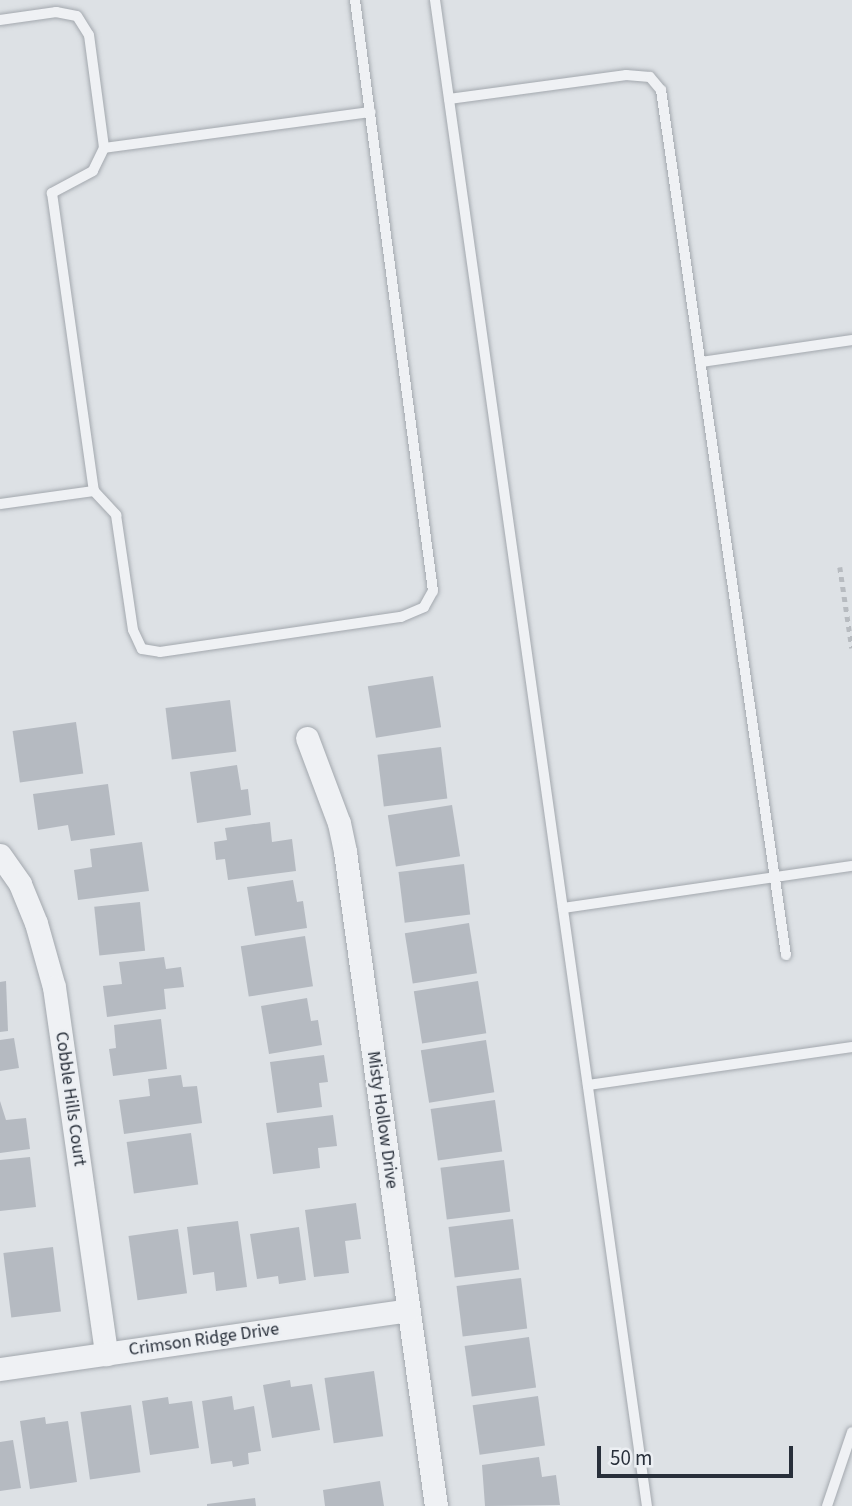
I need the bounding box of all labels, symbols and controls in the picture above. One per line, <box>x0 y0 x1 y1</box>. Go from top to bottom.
street label: Cobble Hills Court <box>50 1030 90 1168</box>
street label: Misty Hollow Drive <box>362 1050 402 1190</box>
street label: Crimson Ridge Drive <box>127 1319 281 1361</box>
scale bar <box>600 1432 796 1476</box>
text: 50 m <box>610 1443 652 1473</box>

